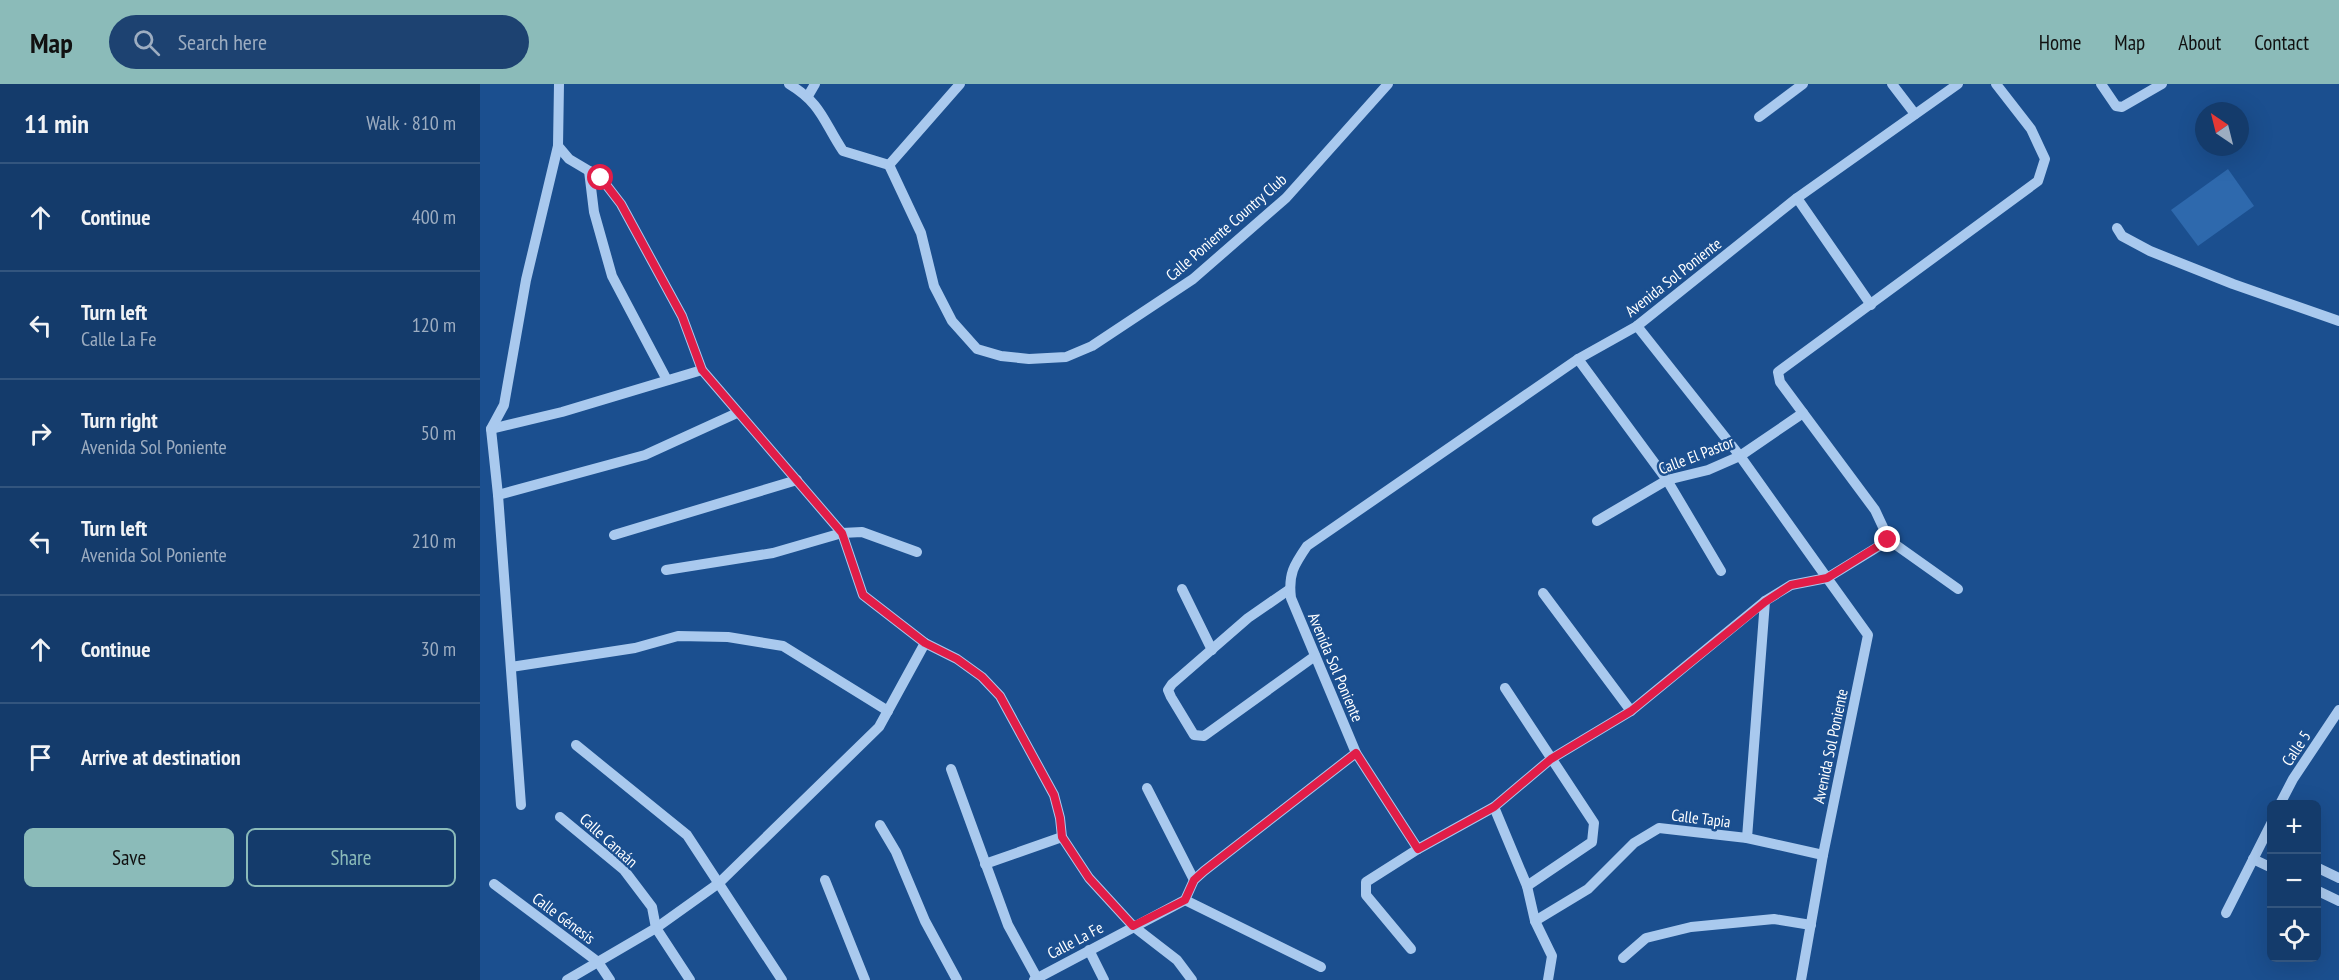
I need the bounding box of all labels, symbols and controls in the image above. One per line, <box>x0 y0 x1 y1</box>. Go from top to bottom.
search box <box>109 15 529 69</box>
text: Map <box>30 24 73 61</box>
icon: search <box>130 26 163 59</box>
text: Search here <box>178 28 267 56</box>
text: Home <box>2039 29 2081 56</box>
text: Map <box>2114 29 2145 56</box>
text: About <box>2178 29 2221 56</box>
text: Contact <box>2254 29 2309 56</box>
north arrow <box>2195 102 2249 156</box>
text: 11 min <box>24 107 89 140</box>
text: Walk · 810 m <box>366 110 456 136</box>
route start <box>587 164 613 190</box>
street label: Calle Poniente Country Club <box>1162 169 1291 285</box>
icon: ahead <box>24 201 57 234</box>
text: Continue <box>81 203 151 231</box>
text: 400 m <box>412 204 456 230</box>
street label: Avenida Sol Poniente <box>1621 233 1725 321</box>
text: Turn left <box>81 298 147 326</box>
icon: left <box>24 309 57 342</box>
text: 120 m <box>412 312 456 338</box>
text: Calle La Fe <box>81 326 157 352</box>
text: Turn right <box>81 406 158 434</box>
icon: right <box>24 417 57 450</box>
text: 50 m <box>421 420 456 446</box>
street label: Calle El Pastor <box>1655 431 1737 479</box>
text: Avenida Sol Poniente <box>81 434 227 460</box>
text: Turn left <box>81 514 147 542</box>
icon: left <box>24 525 57 558</box>
route end <box>1874 526 1900 552</box>
text: 210 m <box>412 528 456 554</box>
text: Avenida Sol Poniente <box>81 542 227 568</box>
street label: Avenida Sol Poniente <box>1304 609 1368 725</box>
icon: ahead <box>24 633 57 666</box>
text: Continue <box>81 635 151 663</box>
text: 30 m <box>421 636 456 662</box>
street label: Avenida Sol Poniente <box>1808 687 1852 805</box>
street label: Calle 5 <box>2277 727 2315 769</box>
icon: arrive <box>24 741 57 774</box>
text: Arrive at destination <box>81 743 241 771</box>
map controls <box>2267 800 2321 962</box>
button: + <box>2267 800 2321 854</box>
street label: Calle Tapia <box>1670 804 1732 832</box>
street label: Calle Canaán <box>576 809 642 871</box>
button: Save <box>24 828 234 887</box>
button: Share <box>246 828 456 887</box>
button: − <box>2267 854 2321 908</box>
street label: Calle Génesis <box>529 888 599 948</box>
button: locate <box>2267 908 2321 962</box>
street label: Calle La Fe <box>1044 917 1106 963</box>

